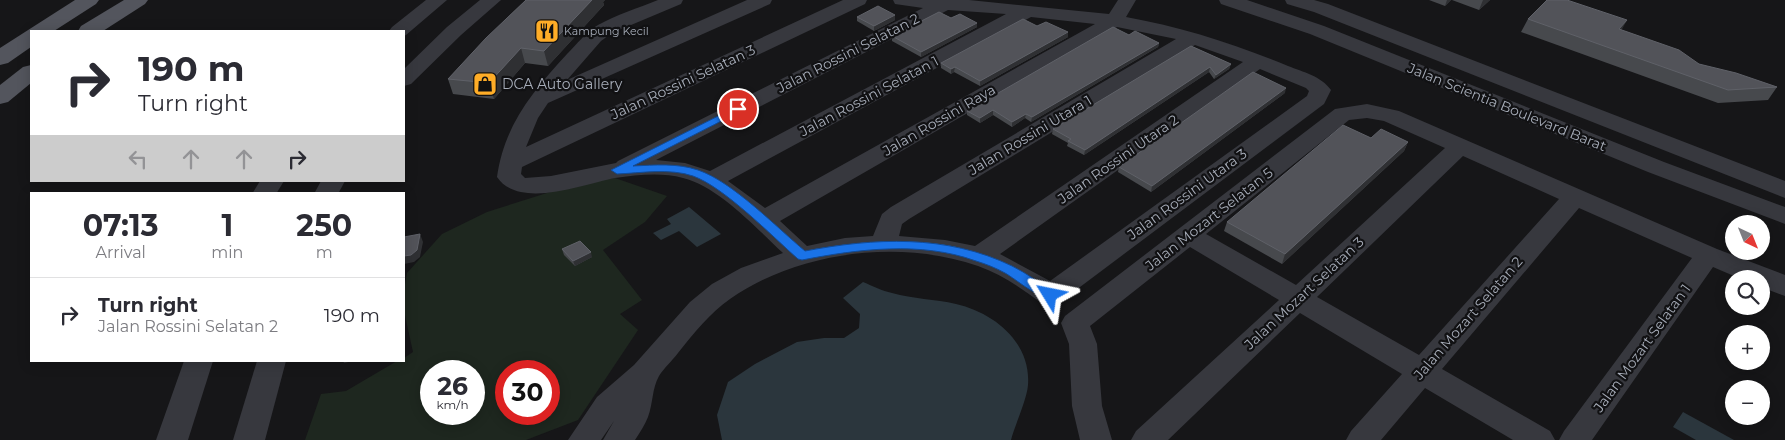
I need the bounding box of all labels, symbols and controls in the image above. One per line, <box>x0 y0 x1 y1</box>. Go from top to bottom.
street label: Jalan Rossini Selatan 2 <box>773 9 922 97</box>
restaurant icon: Kampung Kecil <box>534 18 560 44</box>
place label: Kampung Kecil <box>564 24 649 38</box>
street label: Jalan Rossini Selatan 3 <box>607 41 758 124</box>
text: 190 m <box>138 47 244 90</box>
icon: right <box>55 50 120 115</box>
street label: Jalan Rossini Selatan 1 <box>796 52 941 141</box>
street label: Jalan Scientia Boulevard Barat <box>1404 58 1609 155</box>
shop icon: DCA Auto Gallery <box>472 71 498 97</box>
place label: DCA Auto Gallery <box>502 75 623 93</box>
street label: Jalan Rossini Raya <box>879 80 999 160</box>
pin <box>717 88 759 130</box>
text: Turn right <box>138 90 248 117</box>
street label: Jalan Rossini Utara 1 <box>964 91 1095 179</box>
icon: arrive <box>724 95 752 123</box>
street label: Jalan Rossini Utara 2 <box>1053 110 1182 208</box>
icon: left <box>124 145 152 173</box>
icon: ahead <box>177 145 205 173</box>
icon: ahead <box>230 145 258 173</box>
icon: right <box>283 145 311 173</box>
street label: Jalan Rossini Utara 3 <box>1123 145 1250 244</box>
street label: Jalan Mozart Selatan 5 <box>1141 164 1276 275</box>
text: 07:13 <box>83 207 158 244</box>
text: 1 <box>221 207 233 244</box>
text: 250 <box>296 207 352 244</box>
north arrow <box>1725 215 1770 260</box>
map controls <box>1725 215 1770 425</box>
street label: Jalan Mozart Selatan 3 <box>1240 233 1368 354</box>
text: Arrival <box>95 243 146 262</box>
text: min <box>211 243 243 262</box>
text: m <box>316 243 333 262</box>
street label: Jalan Mozart Selatan 2 <box>1409 253 1526 384</box>
position arrow <box>1023 268 1075 320</box>
button: search <box>1725 270 1770 315</box>
street label: Jalan Mozart Selatan 1 <box>1589 280 1695 416</box>
text: Turn right <box>98 294 198 317</box>
icon: right <box>55 301 83 329</box>
text: 190 m <box>324 304 380 327</box>
text: Jalan Rossini Selatan 2 <box>98 317 278 336</box>
button: + <box>1725 325 1770 370</box>
speed limit sign: 30 <box>495 360 560 425</box>
text: 26 <box>437 371 468 401</box>
button: − <box>1725 380 1770 425</box>
text: km/h <box>436 397 469 412</box>

